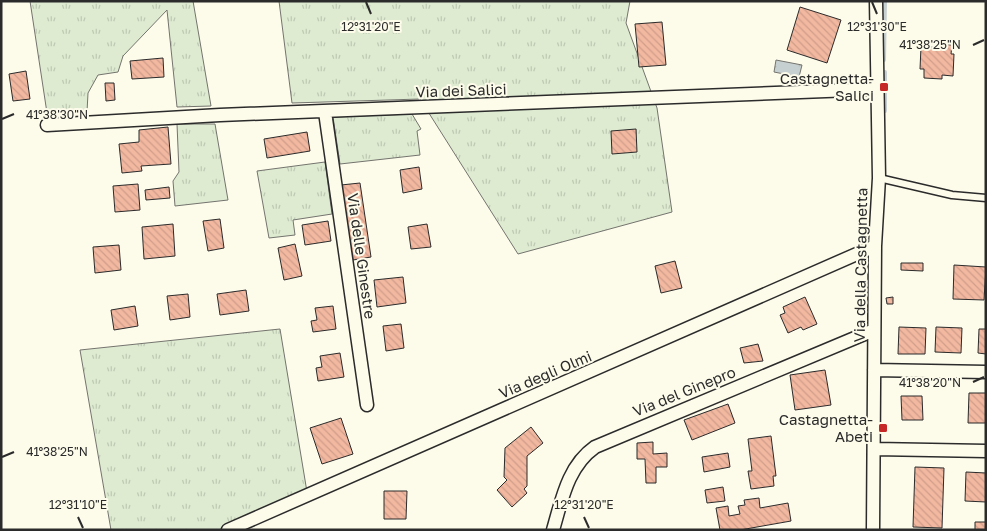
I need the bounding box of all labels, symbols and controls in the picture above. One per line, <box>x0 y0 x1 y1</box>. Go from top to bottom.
text: 12°31'20"E <box>341 19 401 34</box>
text: 12°31'30"E <box>847 19 907 34</box>
text: 41°38'25"N <box>899 37 961 52</box>
place label: Castagnetta- Salici <box>780 69 874 104</box>
street label: Via dei Salici <box>415 79 507 101</box>
marker: Castagnetta- Salici <box>878 81 890 93</box>
text: 41°38'30"N <box>26 107 88 122</box>
street label: Via della Castagnetta <box>850 188 870 342</box>
street label: Via delle Ginestre <box>344 192 380 320</box>
street label: Via degli Olmi <box>496 346 594 402</box>
street label: Via del Ginepro <box>630 362 738 420</box>
text: 41°38'20"N <box>899 375 961 390</box>
place label: Castagnetta- Abeti <box>779 410 873 445</box>
marker: Castagnetta- Abeti <box>877 422 889 434</box>
text: 41°38'25"N <box>26 444 88 459</box>
text: 12°31'10"E <box>49 497 107 512</box>
text: 12°31'20"E <box>554 497 614 512</box>

